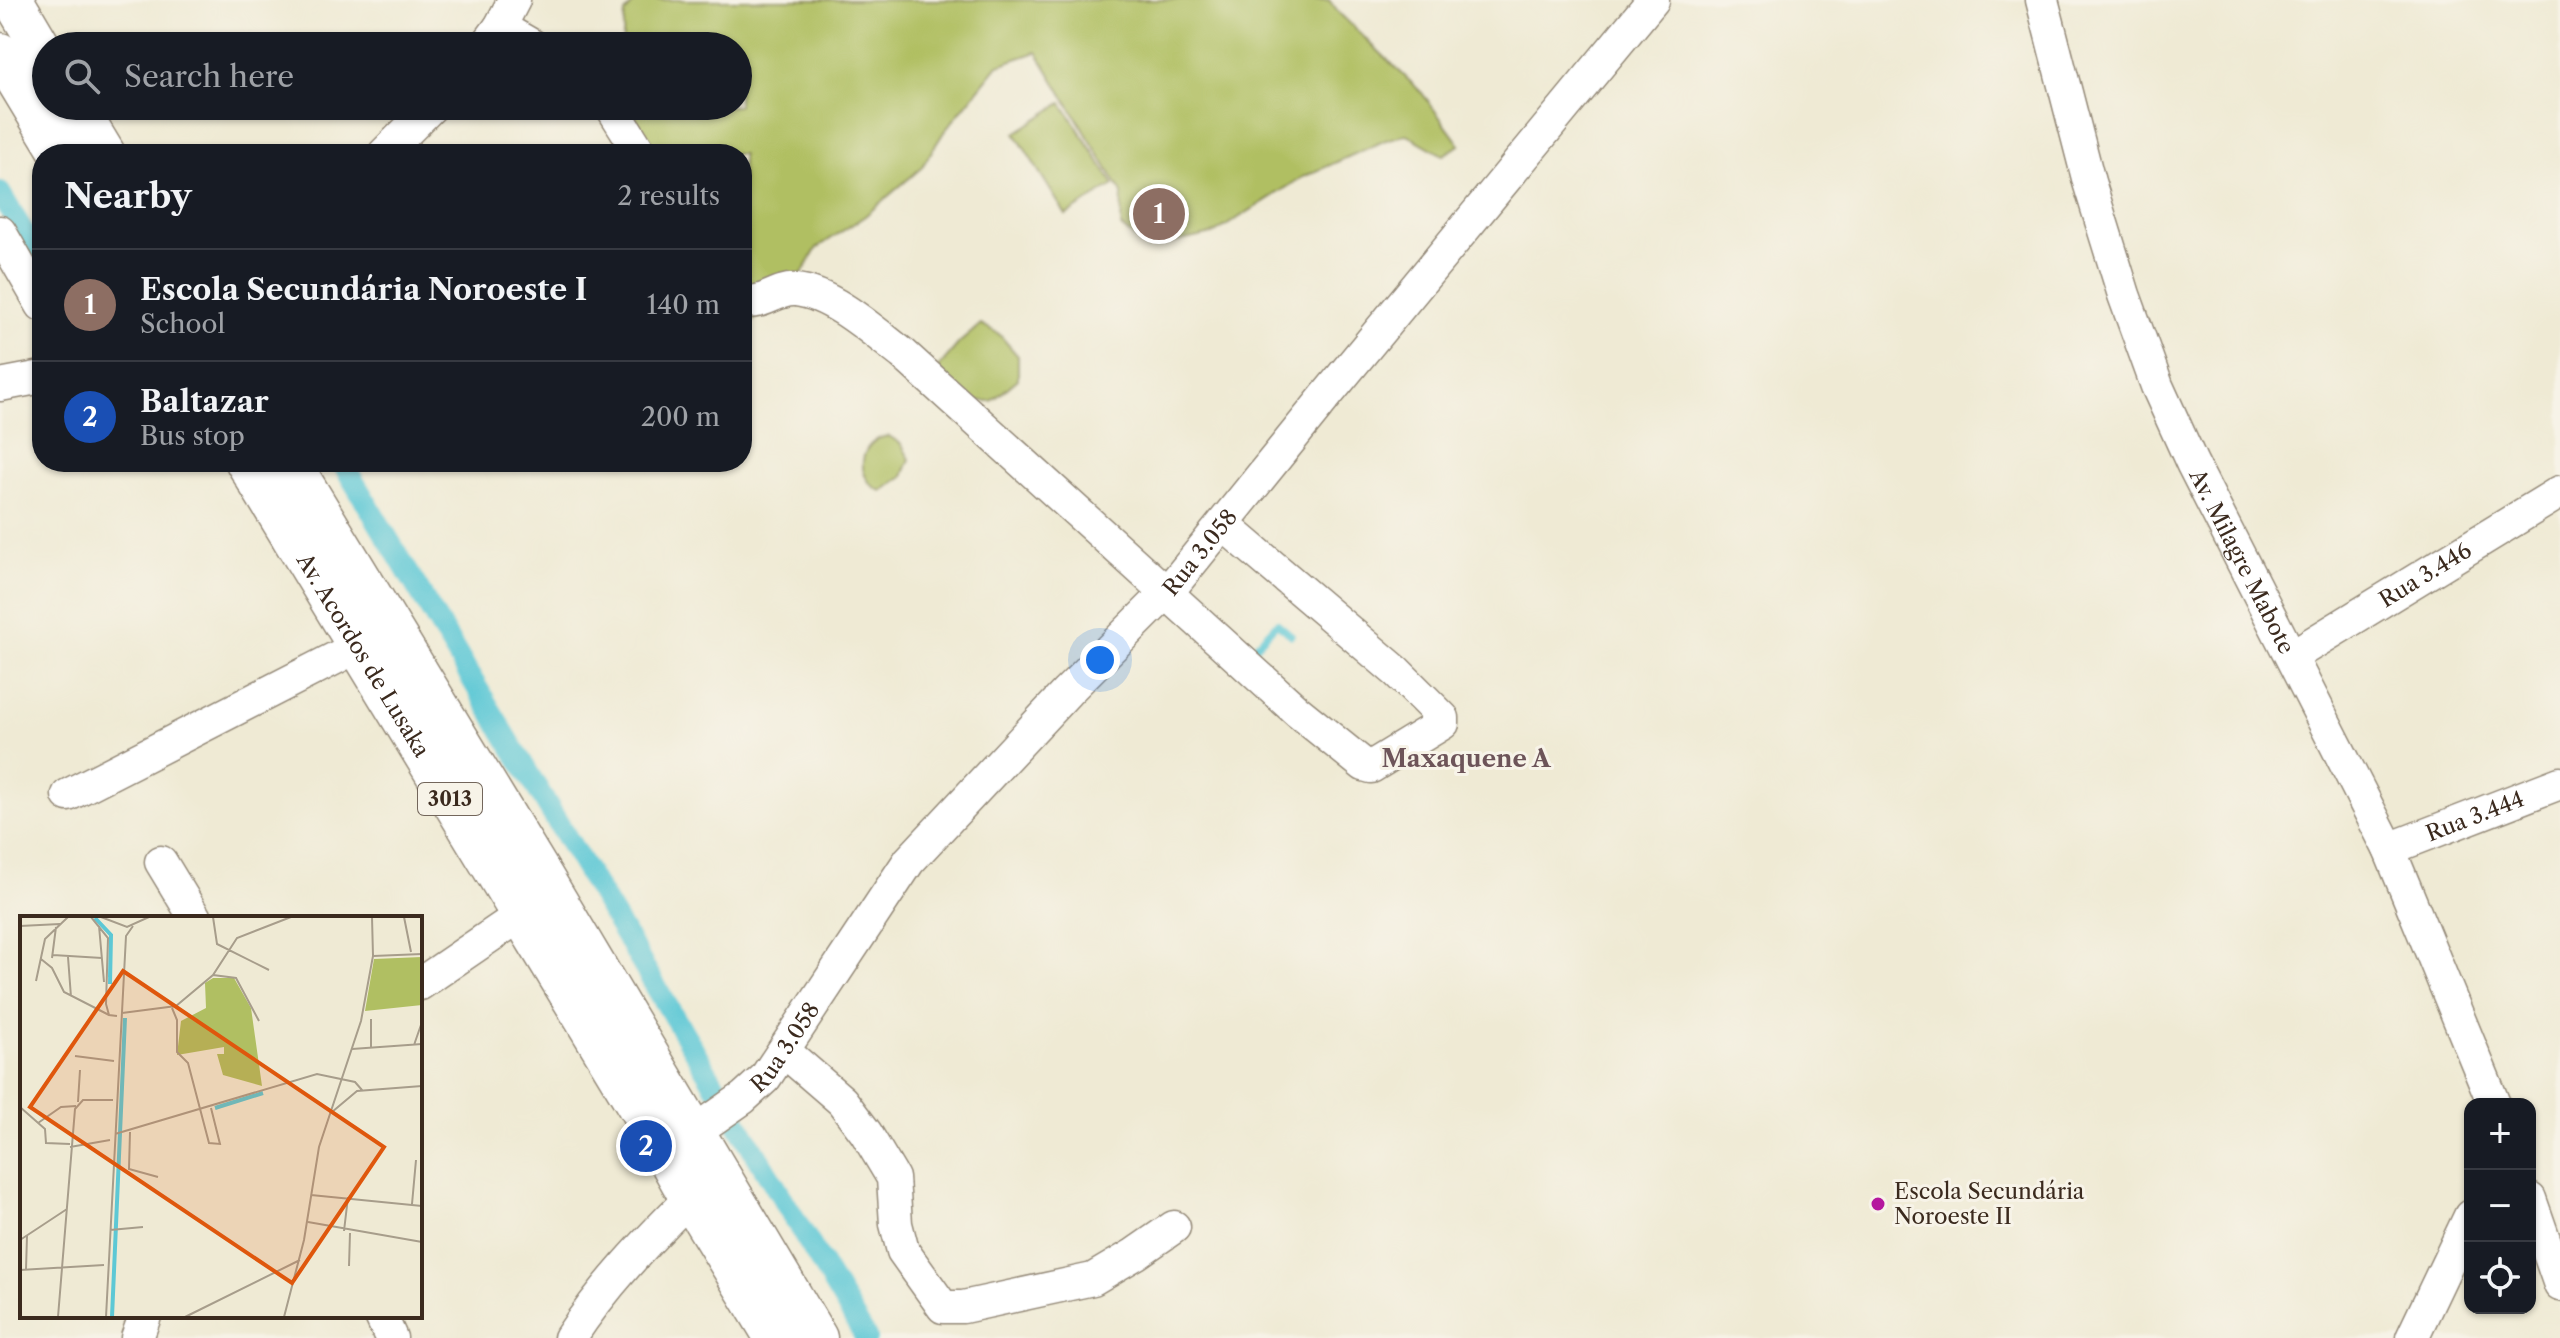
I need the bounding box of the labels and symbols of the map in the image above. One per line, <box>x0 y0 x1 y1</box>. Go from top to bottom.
pin: 1 <box>1133 184 1185 244</box>
street label: Av. Milagre Mabote <box>2183 464 2300 658</box>
street label: Rua 3.058 <box>1157 504 1243 601</box>
street label: Rua 3.446 <box>2374 536 2476 613</box>
street label: Av. Acordos de Lusaka <box>291 548 436 762</box>
your location <box>1080 640 1120 680</box>
district label: Maxaquene A <box>1381 744 1552 773</box>
road number: 3013 <box>418 783 482 815</box>
street label: Rua 3.444 <box>2422 785 2528 847</box>
inset map <box>20 916 422 1318</box>
street label: Rua 3.058 <box>745 997 825 1098</box>
pin: 2 <box>620 1116 672 1176</box>
place label: Escola Secundária Noroeste II <box>1894 1178 2085 1230</box>
marker: Escola Secundária Noroeste II <box>1869 1195 1887 1213</box>

